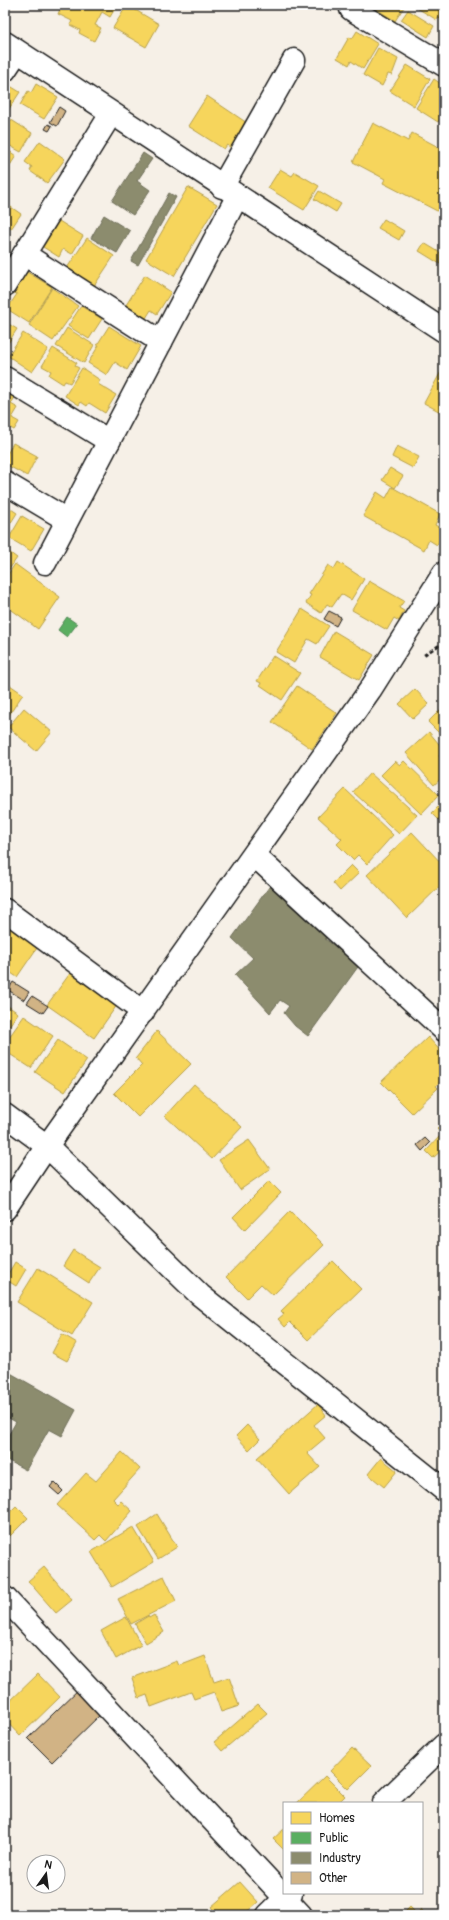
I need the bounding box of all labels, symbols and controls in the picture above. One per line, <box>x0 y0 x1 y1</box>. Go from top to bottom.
legend <box>283 1802 423 1894</box>
text: Homes <box>319 1811 355 1826</box>
text: Public <box>319 1831 349 1846</box>
text: Industry <box>319 1851 361 1866</box>
north arrow <box>26 1854 66 1894</box>
text: N <box>43 1858 54 1872</box>
text: Other <box>319 1871 348 1886</box>

